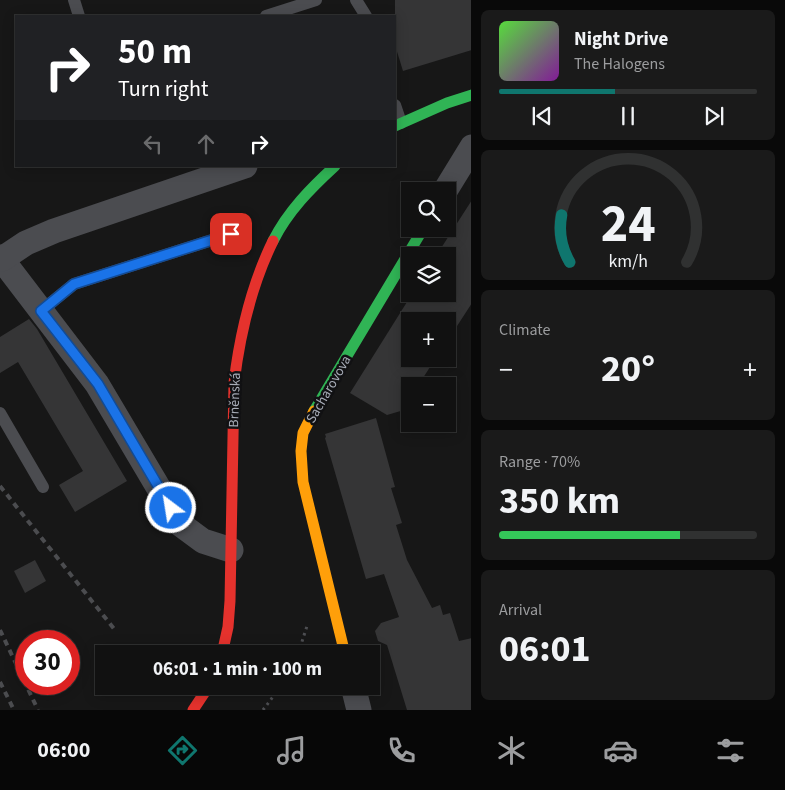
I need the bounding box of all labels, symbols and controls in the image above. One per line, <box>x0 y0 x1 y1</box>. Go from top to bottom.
text: Night Drive <box>574 26 668 53</box>
text: 50 m <box>118 27 192 77</box>
icon: right <box>35 35 100 100</box>
text: The Halogens <box>574 53 665 75</box>
text: Turn right <box>118 73 208 105</box>
icon: previous <box>528 102 556 130</box>
icon: pause <box>614 102 642 130</box>
icon: next <box>700 102 728 130</box>
icon: left <box>139 130 167 158</box>
icon: ahead <box>192 130 220 158</box>
icon: right <box>245 130 273 158</box>
map controls <box>401 182 456 432</box>
button: search <box>401 182 456 237</box>
text: 24 <box>601 188 655 262</box>
pin <box>210 213 252 255</box>
icon: arrive <box>217 220 245 248</box>
button: layers <box>401 247 456 302</box>
text: km/h <box>608 249 648 274</box>
button: + <box>401 312 456 367</box>
text: Climate <box>499 319 550 341</box>
text: 20° <box>601 342 655 396</box>
text: − <box>499 350 513 390</box>
text: + <box>743 350 757 390</box>
street label: Sacharovova <box>301 352 356 427</box>
street label: Brněnská <box>224 372 246 428</box>
button: − <box>401 377 456 432</box>
text: Range · 70% <box>499 451 580 473</box>
text: 350 km <box>499 474 620 528</box>
position arrow <box>144 481 196 533</box>
text: Arrival <box>499 599 542 621</box>
text: 06:01 <box>499 622 591 676</box>
speed limit sign: 30 <box>15 630 80 695</box>
text: 06:01 · 1 min · 100 m <box>153 656 322 683</box>
icon: directions <box>165 733 200 768</box>
icon: music <box>274 733 309 768</box>
icon: phone <box>384 733 419 768</box>
icon: climate <box>494 733 529 768</box>
icon: car <box>603 733 638 768</box>
icon: filters <box>713 733 748 768</box>
text: 06:00 <box>37 734 90 766</box>

